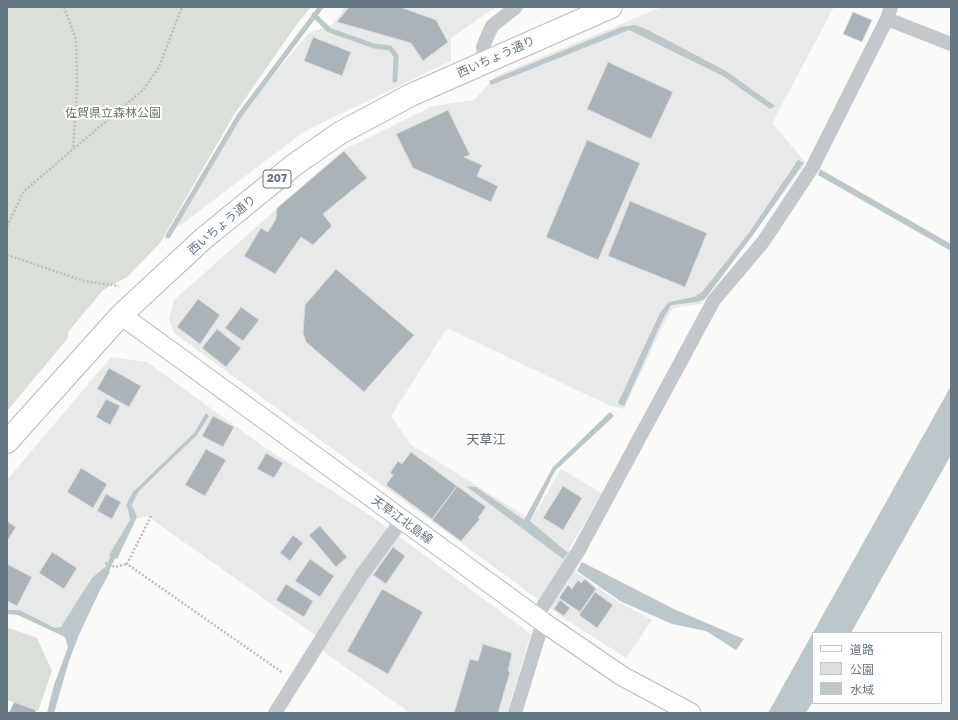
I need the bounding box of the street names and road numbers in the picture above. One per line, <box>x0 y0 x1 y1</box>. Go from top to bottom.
street label: 西いちょう通り <box>455 33 537 81</box>
road number: 207 <box>263 170 291 188</box>
street label: 西いちょう通り <box>185 192 259 258</box>
street label: 天草江北島線 <box>369 493 435 547</box>

